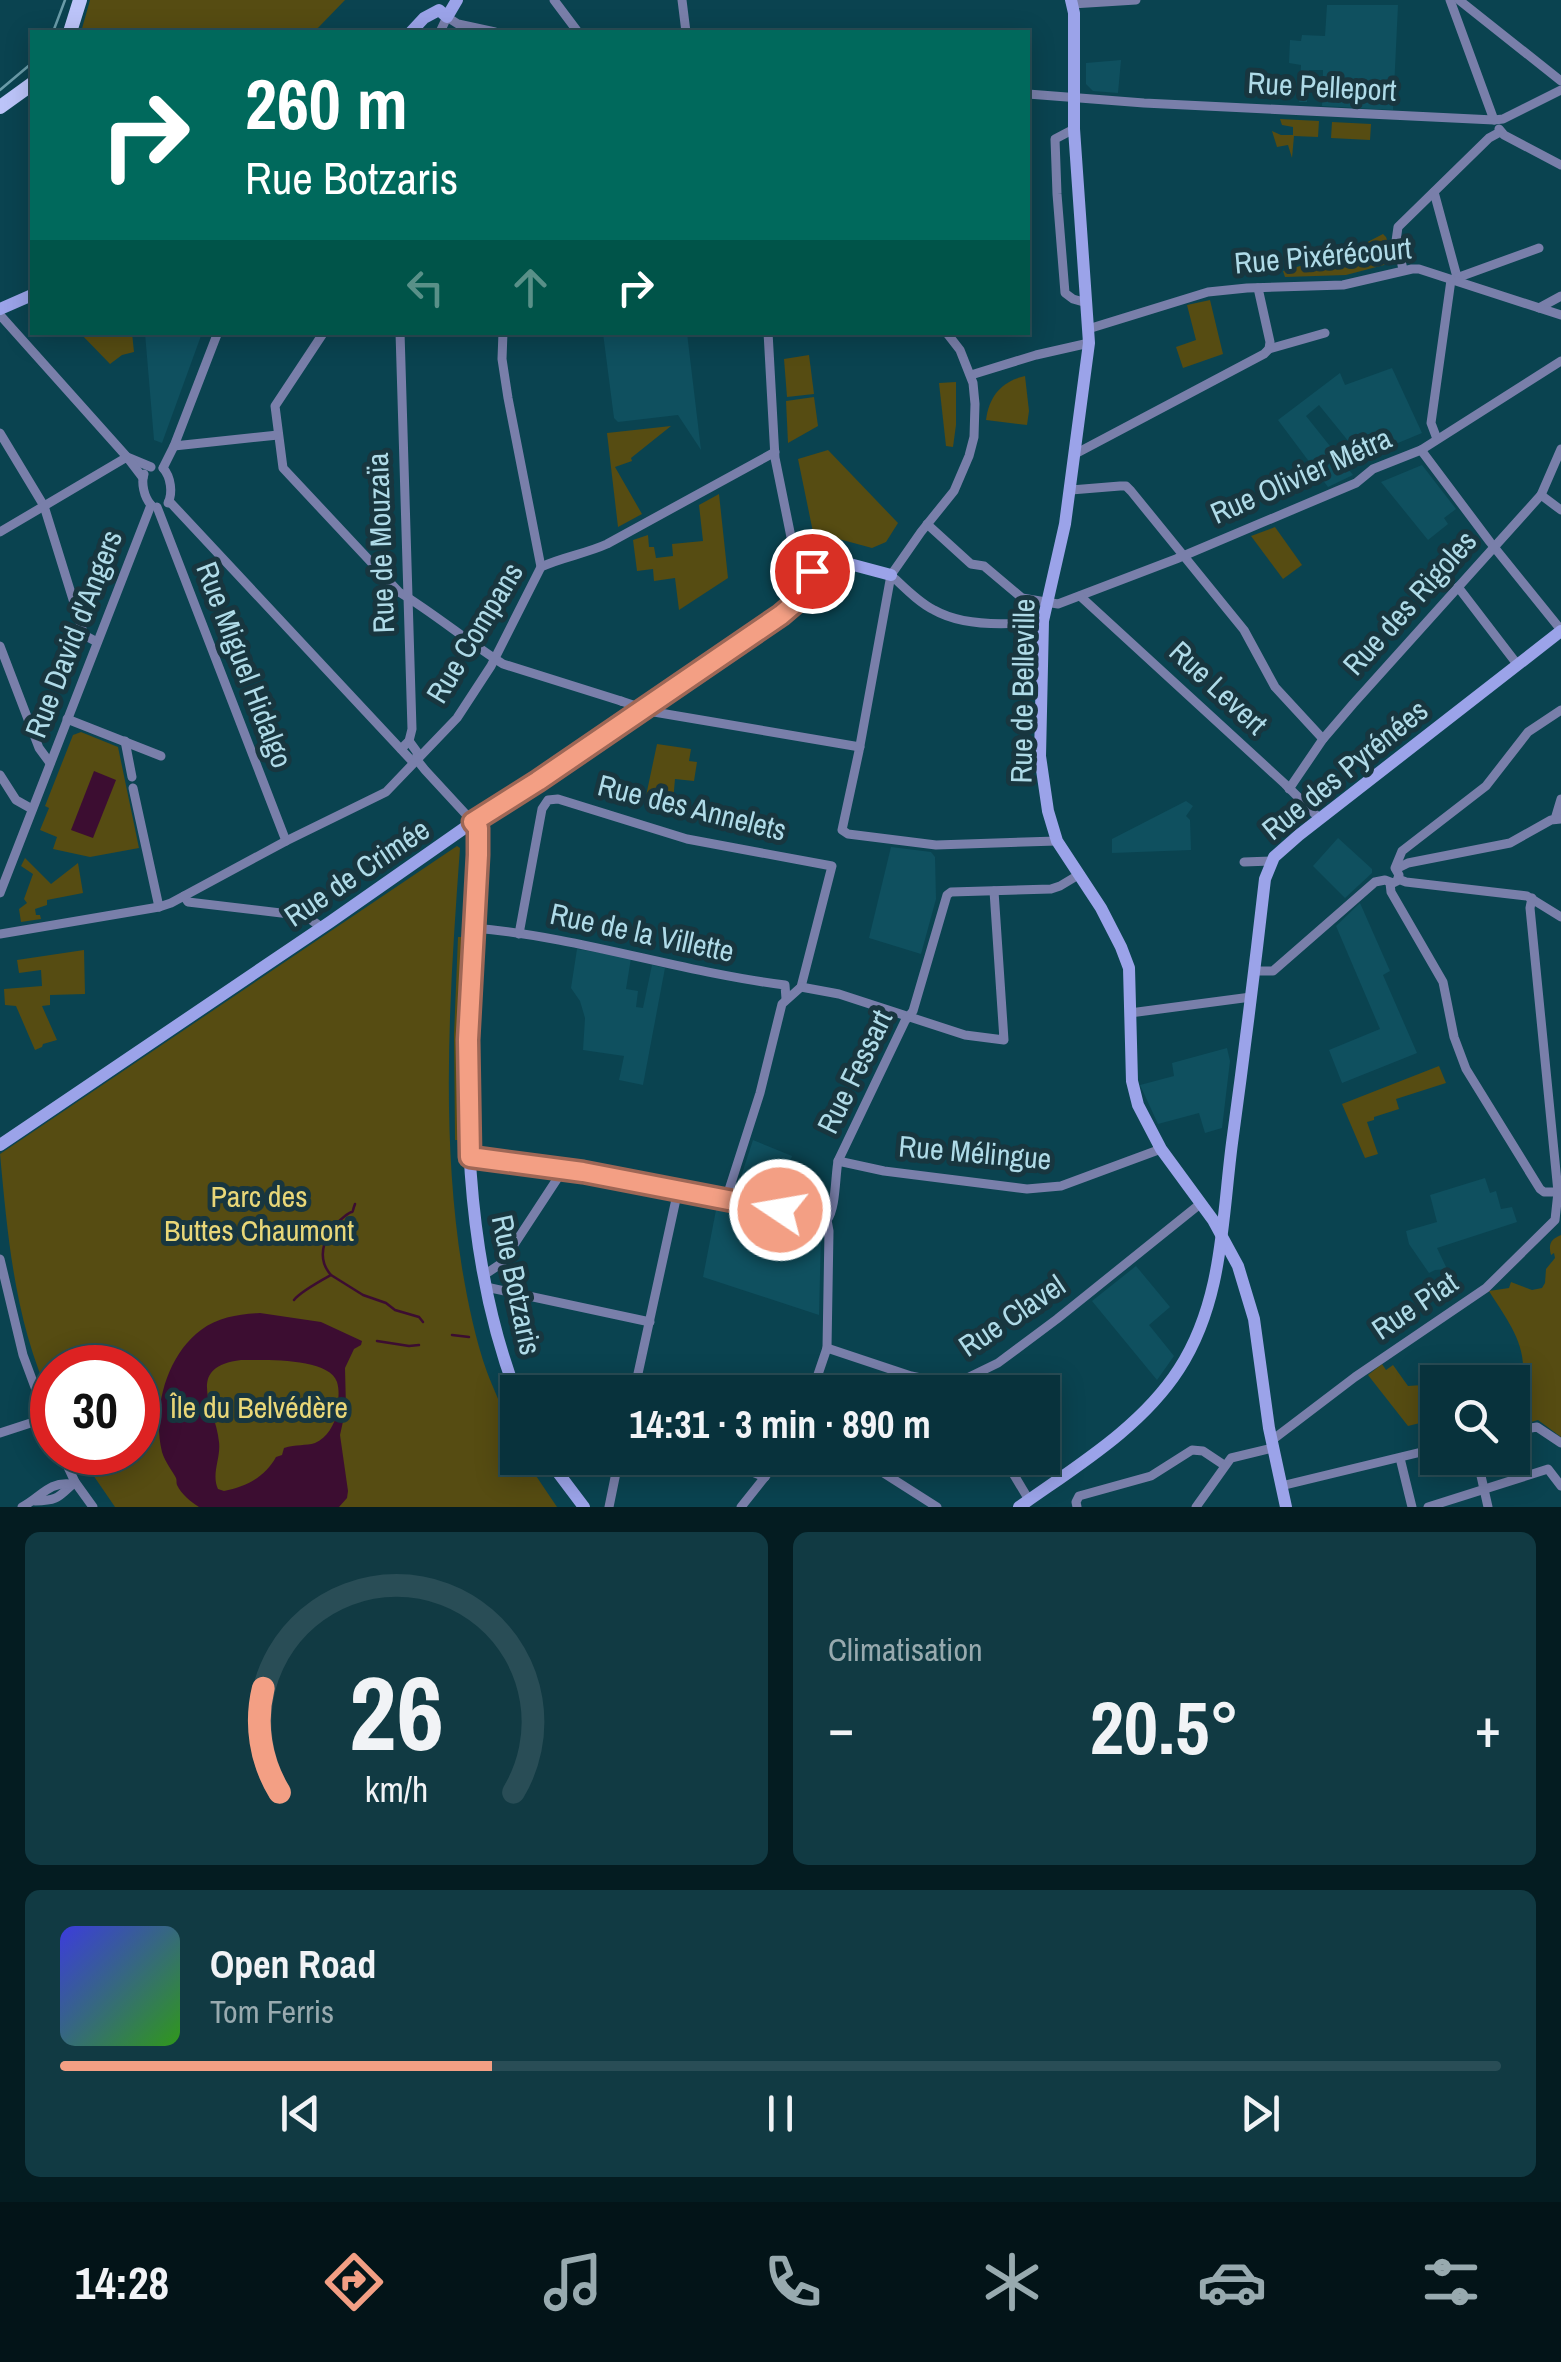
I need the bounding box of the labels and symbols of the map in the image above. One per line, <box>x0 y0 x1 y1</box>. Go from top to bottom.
street label: Rue Pelleport <box>1247 62 1398 110</box>
street label: Rue Pixérécourt <box>1233 227 1413 283</box>
street label: Rue Olivier Métra <box>1204 417 1398 533</box>
street label: Rue de Mouzaïa <box>357 452 403 634</box>
street label: Rue des Rigoles <box>1334 521 1485 683</box>
street label: Rue David d'Angers <box>15 524 131 743</box>
pin <box>770 529 855 614</box>
street label: Rue Compans <box>417 555 532 710</box>
street label: Rue Miguel Hidalgo <box>187 556 303 773</box>
street label: Rue de Belleville <box>1000 598 1044 784</box>
street label: Rue Levert <box>1161 632 1276 743</box>
street label: Rue des Pyrénées <box>1253 690 1436 848</box>
street label: Rue des Annelets <box>594 764 791 850</box>
street label: Rue de Crimée <box>276 809 437 935</box>
street label: Rue de la Villette <box>547 893 738 971</box>
street label: Rue Fessart <box>807 1003 901 1140</box>
street label: Rue Mélingue <box>897 1125 1053 1179</box>
position arrow <box>728 1158 832 1262</box>
park label: Parc des Buttes Chaumont <box>164 1176 354 1250</box>
street label: Rue Botzaris <box>483 1211 551 1358</box>
street label: Rue Piat <box>1364 1262 1465 1349</box>
street label: Rue Clavel <box>950 1265 1072 1365</box>
speed limit sign: 30 <box>30 1345 160 1475</box>
park label: Île du Belvédère <box>169 1387 348 1427</box>

